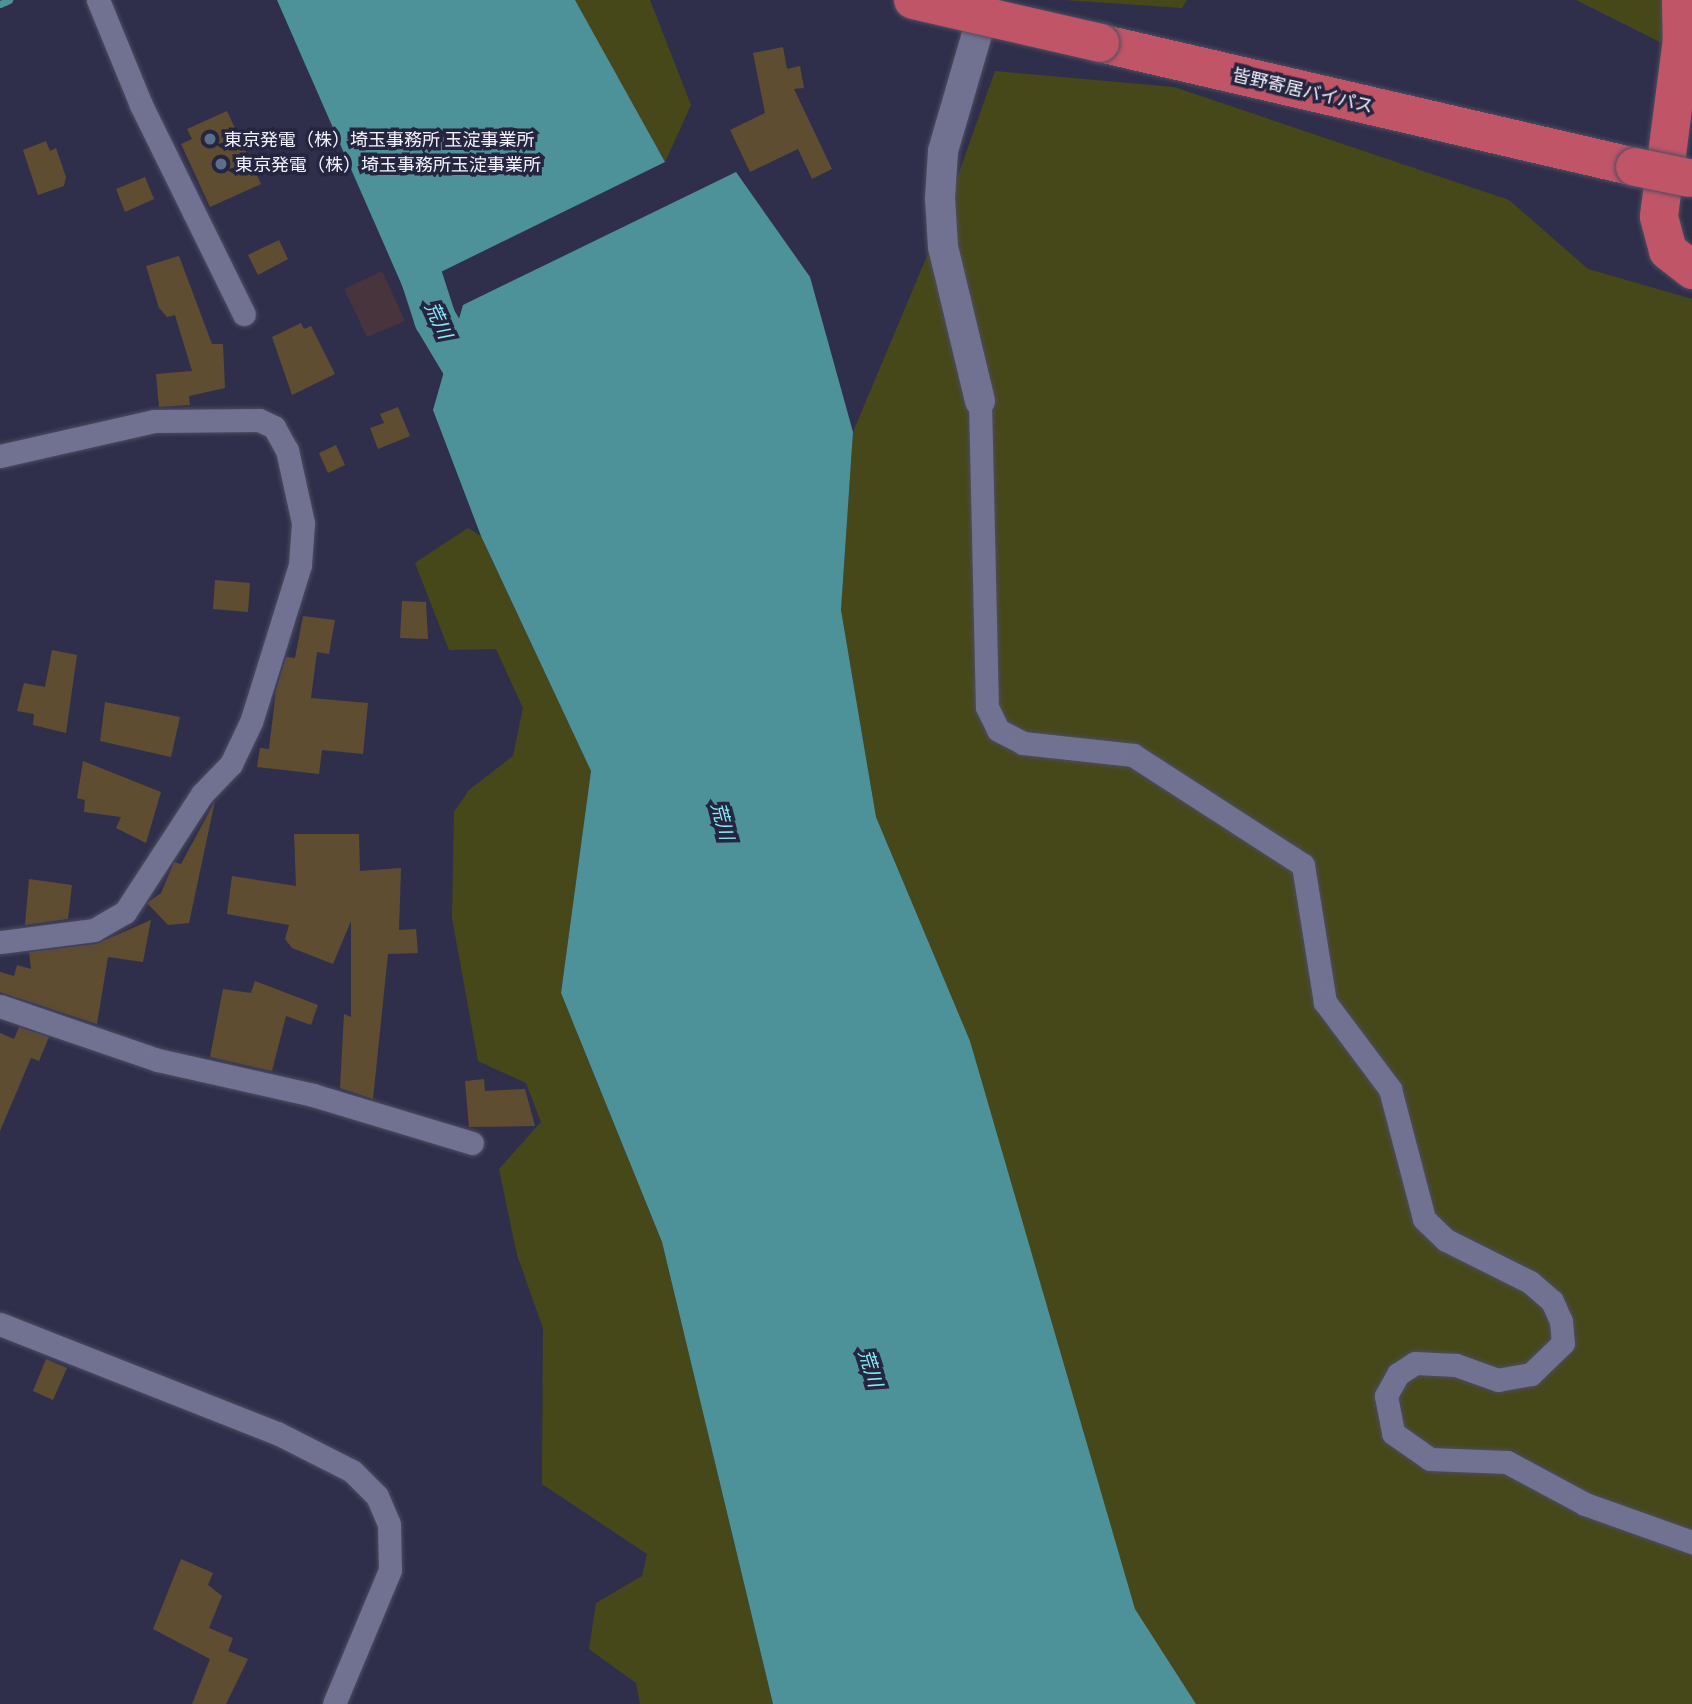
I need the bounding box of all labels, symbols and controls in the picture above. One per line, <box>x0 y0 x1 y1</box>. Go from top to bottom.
street label: 皆野寄居バイパス <box>1230 63 1376 117</box>
place label: 東京発電（株）埼玉事務所 玉淀事業所 <box>224 128 534 150</box>
marker: 東京発電（株）埼玉事務所 玉淀事業所 <box>202 131 218 147</box>
place label: 東京発電（株）埼玉事務所玉淀事業所 <box>235 153 541 175</box>
marker: 東京発電（株）埼玉事務所玉淀事業所 <box>213 156 229 172</box>
water label: 荒川 <box>421 298 457 342</box>
water label: 荒川 <box>707 800 739 842</box>
water label: 荒川 <box>854 1346 888 1390</box>

